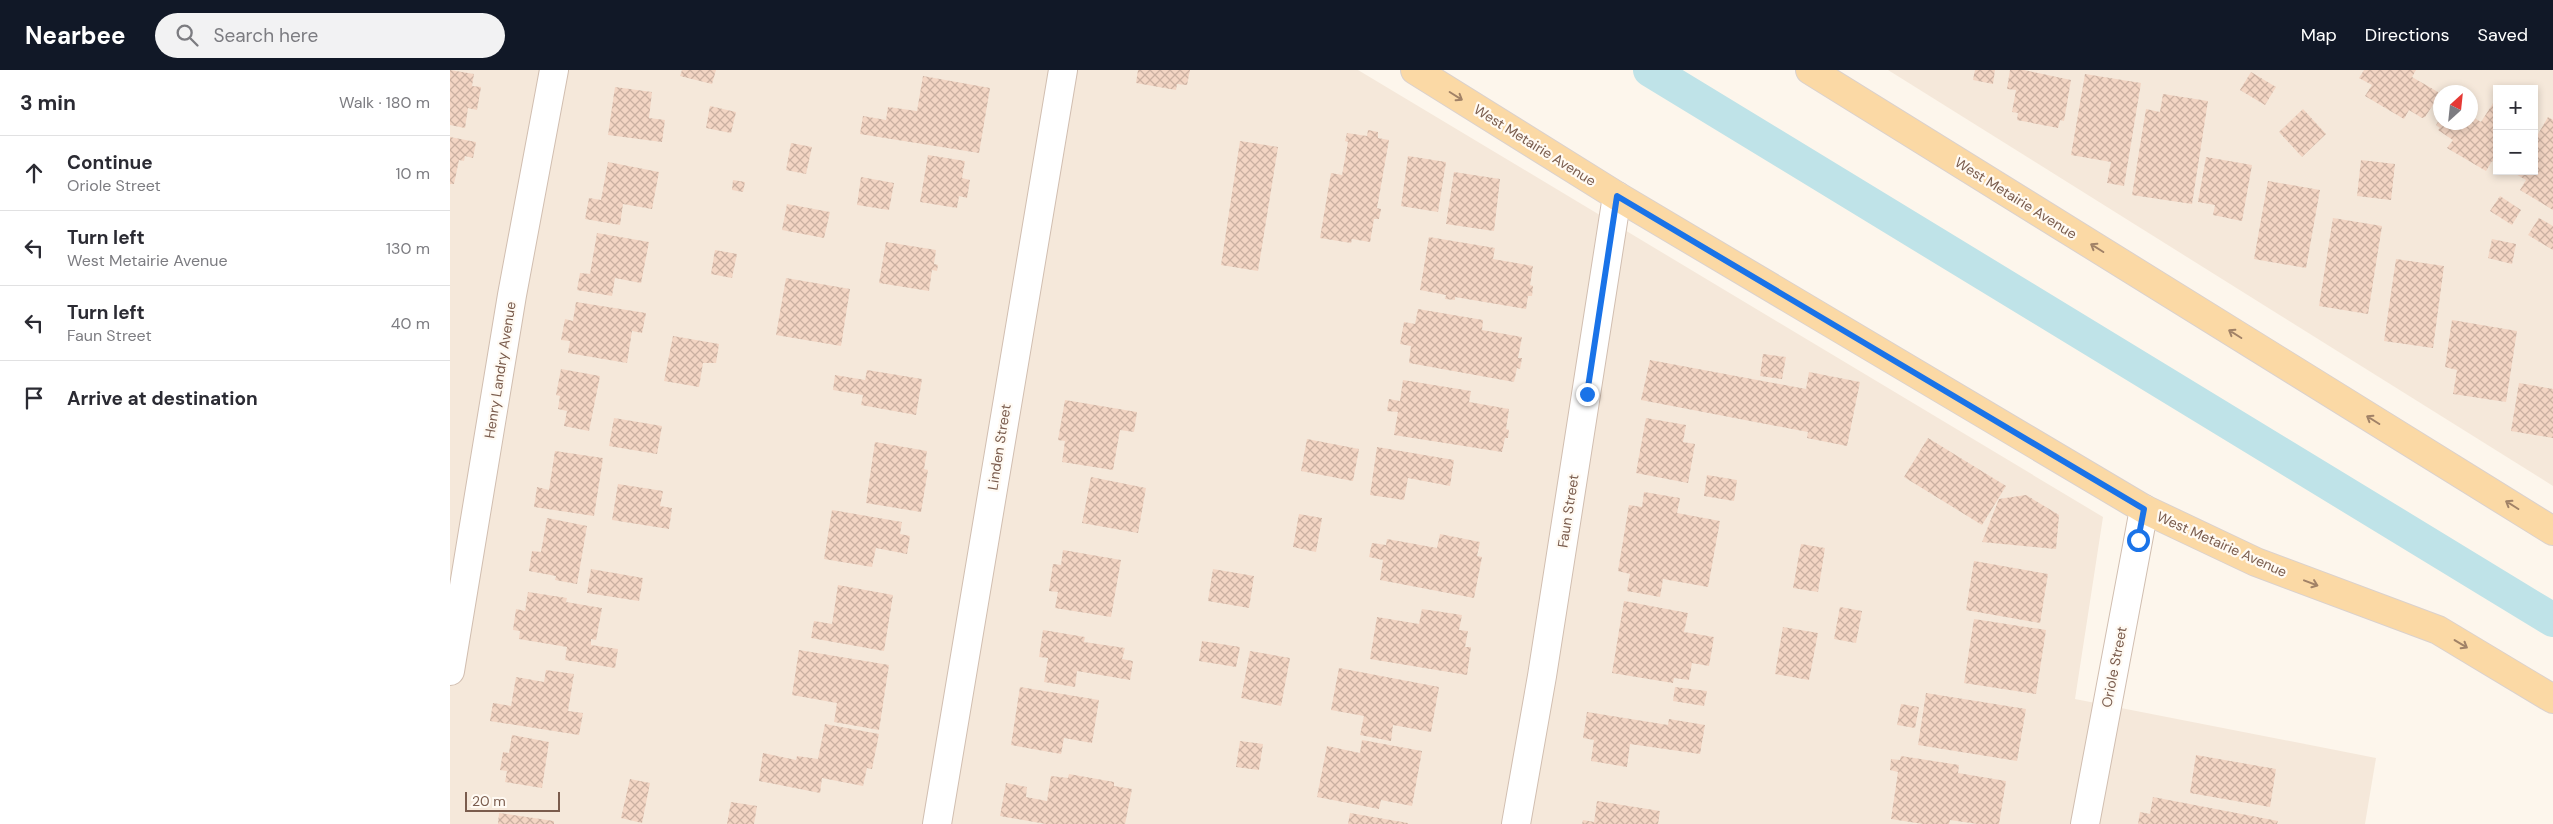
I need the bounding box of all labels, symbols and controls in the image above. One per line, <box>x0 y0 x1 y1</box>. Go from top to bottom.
search box <box>155 13 505 58</box>
text: Nearbee <box>25 20 125 51</box>
icon: search <box>173 21 201 49</box>
text: Search here <box>213 23 318 48</box>
text: Map <box>2301 23 2337 47</box>
text: Directions <box>2365 23 2450 47</box>
text: Saved <box>2478 23 2528 47</box>
north arrow <box>2433 85 2478 130</box>
map controls <box>2493 85 2538 175</box>
button: + <box>2493 85 2538 130</box>
text: 3 min <box>20 89 76 117</box>
one-way arrow <box>1449 91 1463 101</box>
text: Walk · 180 m <box>339 92 430 113</box>
street label: West Metairie Avenue <box>1471 100 1599 190</box>
button: − <box>2493 130 2538 175</box>
text: Continue <box>67 150 153 175</box>
street label: West Metairie Avenue <box>1952 153 2080 243</box>
icon: ahead <box>20 159 48 187</box>
text: 10 m <box>396 163 430 184</box>
text: Oriole Street <box>67 175 161 196</box>
text: Turn left <box>67 225 145 250</box>
icon: left <box>20 234 48 262</box>
text: 130 m <box>386 238 430 259</box>
one-way arrow <box>2091 243 2105 253</box>
text: West Metairie Avenue <box>67 250 228 271</box>
text: Turn left <box>67 300 145 325</box>
street label: Henry Landry Avenue <box>480 300 520 440</box>
icon: left <box>20 309 48 337</box>
text: 40 m <box>391 313 430 334</box>
text: Faun Street <box>67 325 152 346</box>
one-way arrow <box>2229 329 2243 339</box>
route end <box>1576 383 1599 406</box>
icon: arrive <box>20 384 48 412</box>
text: Arrive at destination <box>67 386 258 411</box>
street label: Linden Street <box>983 403 1015 491</box>
one-way arrow <box>2367 414 2381 424</box>
street label: Faun Street <box>1553 473 1583 549</box>
one-way arrow <box>2505 500 2519 510</box>
street label: West Metairie Avenue <box>2154 507 2290 581</box>
route start <box>2127 529 2150 552</box>
one-way arrow <box>2303 579 2318 588</box>
street label: Oriole Street <box>2097 625 2131 709</box>
one-way arrow <box>2454 640 2468 650</box>
scale bar <box>465 789 560 812</box>
text: 20 m <box>472 792 506 810</box>

